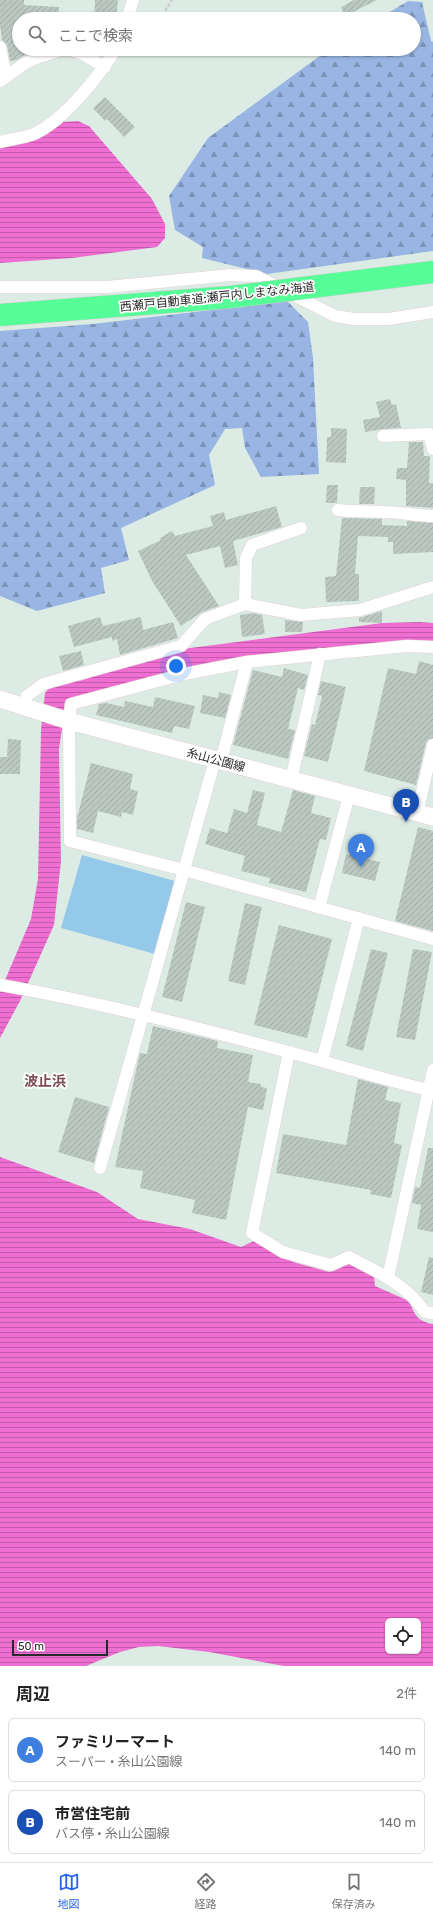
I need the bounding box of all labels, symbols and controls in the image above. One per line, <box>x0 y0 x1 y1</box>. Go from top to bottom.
search box <box>12 12 421 56</box>
icon: search <box>26 23 48 45</box>
text: ここで検索 <box>58 27 133 45</box>
street label: 西瀬戸自動車道;瀬戸内しまなみ海道 <box>119 280 315 314</box>
your location <box>166 656 186 676</box>
street label: 糸山公園線 <box>185 745 247 775</box>
pin: B <box>393 789 419 822</box>
pin: A <box>348 834 374 867</box>
district label: 波止浜 <box>24 1073 66 1090</box>
map controls <box>385 1618 421 1654</box>
button: locate <box>385 1618 421 1654</box>
scale bar <box>12 1638 108 1657</box>
text: 50 m <box>18 1640 44 1653</box>
text: 周辺 <box>16 1684 50 1704</box>
text: 2件 <box>396 1686 417 1701</box>
text: ファミリーマート <box>55 1733 175 1751</box>
text: A <box>25 1743 35 1758</box>
text: 140 m <box>379 1743 416 1758</box>
text: スーパー · 糸山公園線 <box>55 1754 183 1769</box>
text: 市営住宅前 <box>55 1805 130 1823</box>
text: B <box>25 1815 35 1830</box>
text: 140 m <box>379 1815 416 1830</box>
text: バス停 · 糸山公園線 <box>55 1826 170 1841</box>
tab: 地図 <box>58 1871 80 1911</box>
tab: 経路 <box>195 1871 217 1911</box>
tab: 保存済み <box>332 1871 376 1911</box>

